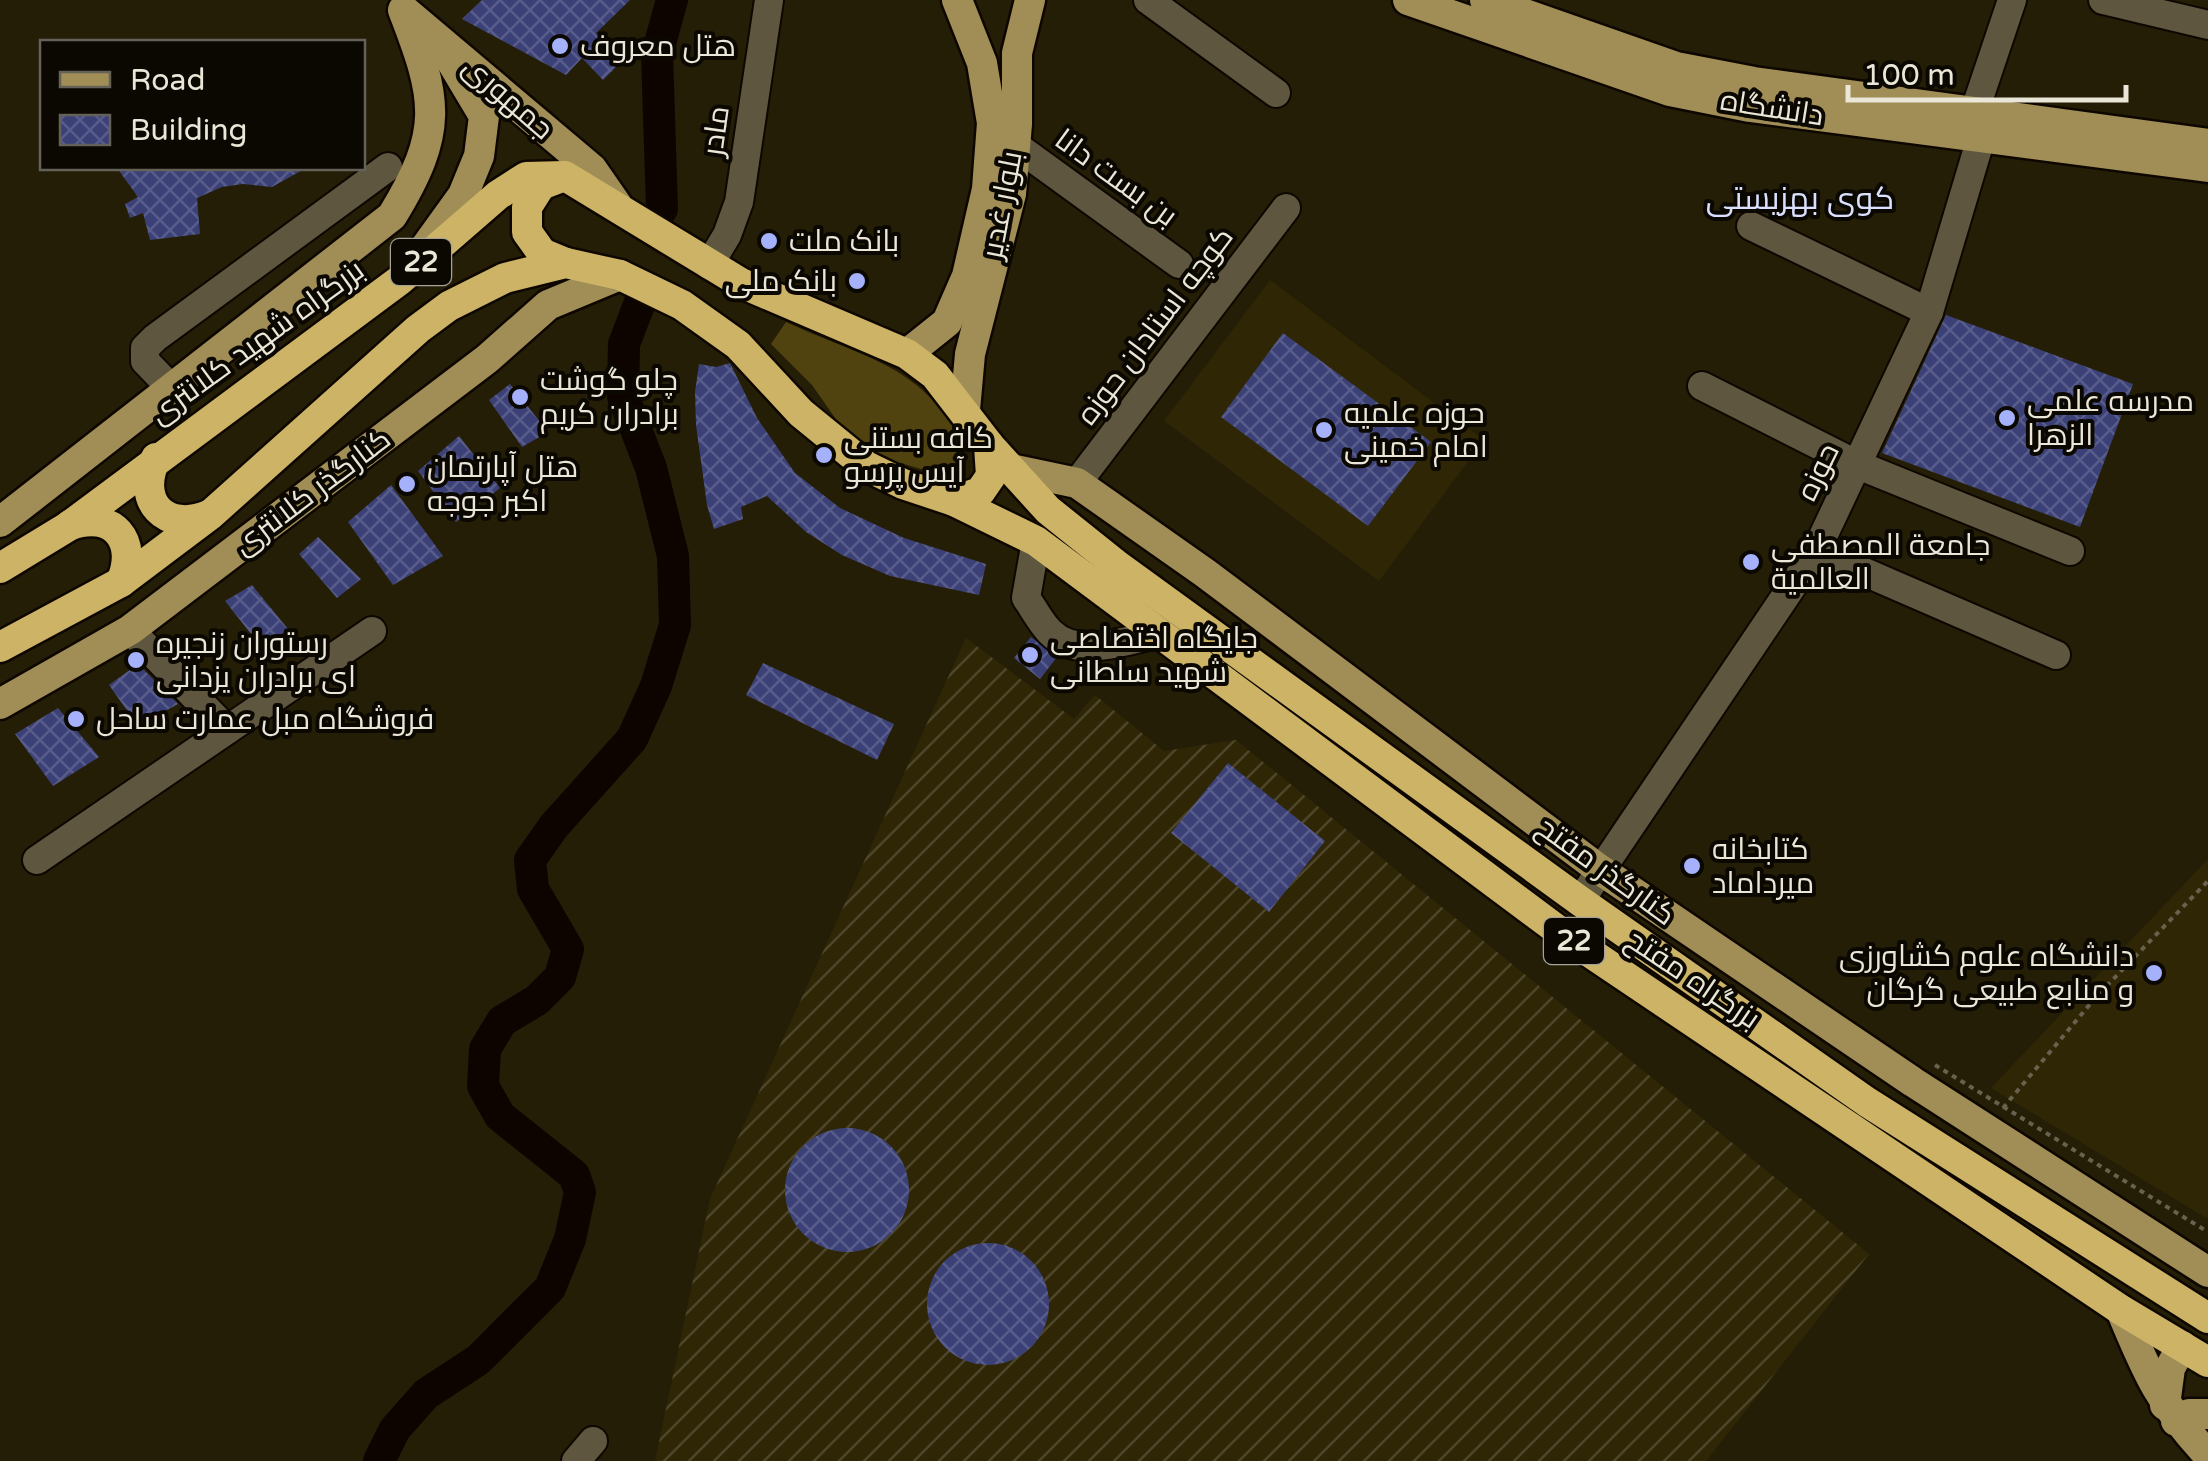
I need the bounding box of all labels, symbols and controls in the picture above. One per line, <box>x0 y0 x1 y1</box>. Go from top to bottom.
place label: هتل معروف <box>580 28 736 65</box>
marker: هتل معروف <box>549 35 571 57</box>
legend <box>40 40 365 170</box>
scale bar <box>1848 40 2126 102</box>
street label: جمهوری <box>455 48 561 148</box>
text: 100 m <box>1863 57 1955 94</box>
text: Road <box>130 62 205 99</box>
street label: دانشگاه <box>1718 82 1826 134</box>
street label: مادر <box>694 103 738 161</box>
text: Building <box>130 112 247 149</box>
street label: بن بست دانا <box>1048 121 1184 235</box>
street label: بلوار غدیر <box>973 148 1031 264</box>
district label: کوی بهزیستی <box>1706 180 1894 218</box>
street label: کوچه استادان حوزه <box>1069 220 1241 432</box>
place label: بانک ملت <box>789 223 899 260</box>
marker: بانک ملت <box>758 230 780 252</box>
road number: 22 <box>391 239 451 285</box>
street label: بزرگراه شهید کلانتری <box>142 252 372 432</box>
place label: بانک ملی <box>725 263 837 300</box>
marker: بانک ملی <box>846 270 868 292</box>
place label: چلو گوشت برادران کریم <box>540 362 679 434</box>
place label: مدرسه علمی الزهرا <box>2027 383 2194 454</box>
marker: چلو گوشت برادران کریم <box>509 386 531 408</box>
place label: حوزه علمیه امام خمینی <box>1344 395 1488 467</box>
marker: مدرسه علمی الزهرا <box>1996 407 2018 429</box>
marker: حوزه علمیه امام خمینی <box>1313 419 1335 441</box>
place label: کافه بستنی آیس پرسو <box>844 420 993 491</box>
street label: کنارگذر کلانتری <box>226 421 398 563</box>
street label: حوزه <box>1788 437 1848 507</box>
marker: کافه بستنی آیس پرسو <box>813 444 835 466</box>
place label: هتل آپارتمان اکبر جوجه <box>427 449 578 520</box>
marker: هتل آپارتمان اکبر جوجه <box>396 473 418 495</box>
place label: جامعة المصطفی العالمیة <box>1771 527 1990 598</box>
marker: جامعة المصطفی العالمیة <box>1740 551 1762 573</box>
place label: جایگاه اختصاصی شهید سلطانی <box>1050 620 1258 691</box>
place label: رستوران زنجیره ای برادران یزدانی <box>156 625 356 696</box>
marker: جایگاه اختصاصی شهید سلطانی <box>1019 644 1041 666</box>
marker: رستوران زنجیره ای برادران یزدانی <box>125 649 147 671</box>
place label: فروشگاه مبل عمارت ساحل <box>96 701 434 738</box>
marker: فروشگاه مبل عمارت ساحل <box>65 708 87 730</box>
street label: کنارگذر مفتح <box>1529 808 1683 935</box>
place label: کتابخانه میرداماد <box>1712 831 1814 902</box>
marker: کتابخانه میرداماد <box>1681 855 1703 877</box>
road number: 22 <box>1544 918 1604 964</box>
street label: بزرگراه مفتح <box>1618 921 1767 1038</box>
place label: دانشگاه علوم کشاورزی و منابع طبیعی گرگان <box>1839 938 2134 1010</box>
marker: دانشگاه علوم کشاورزی و منابع طبیعی گرگان <box>2143 962 2165 984</box>

